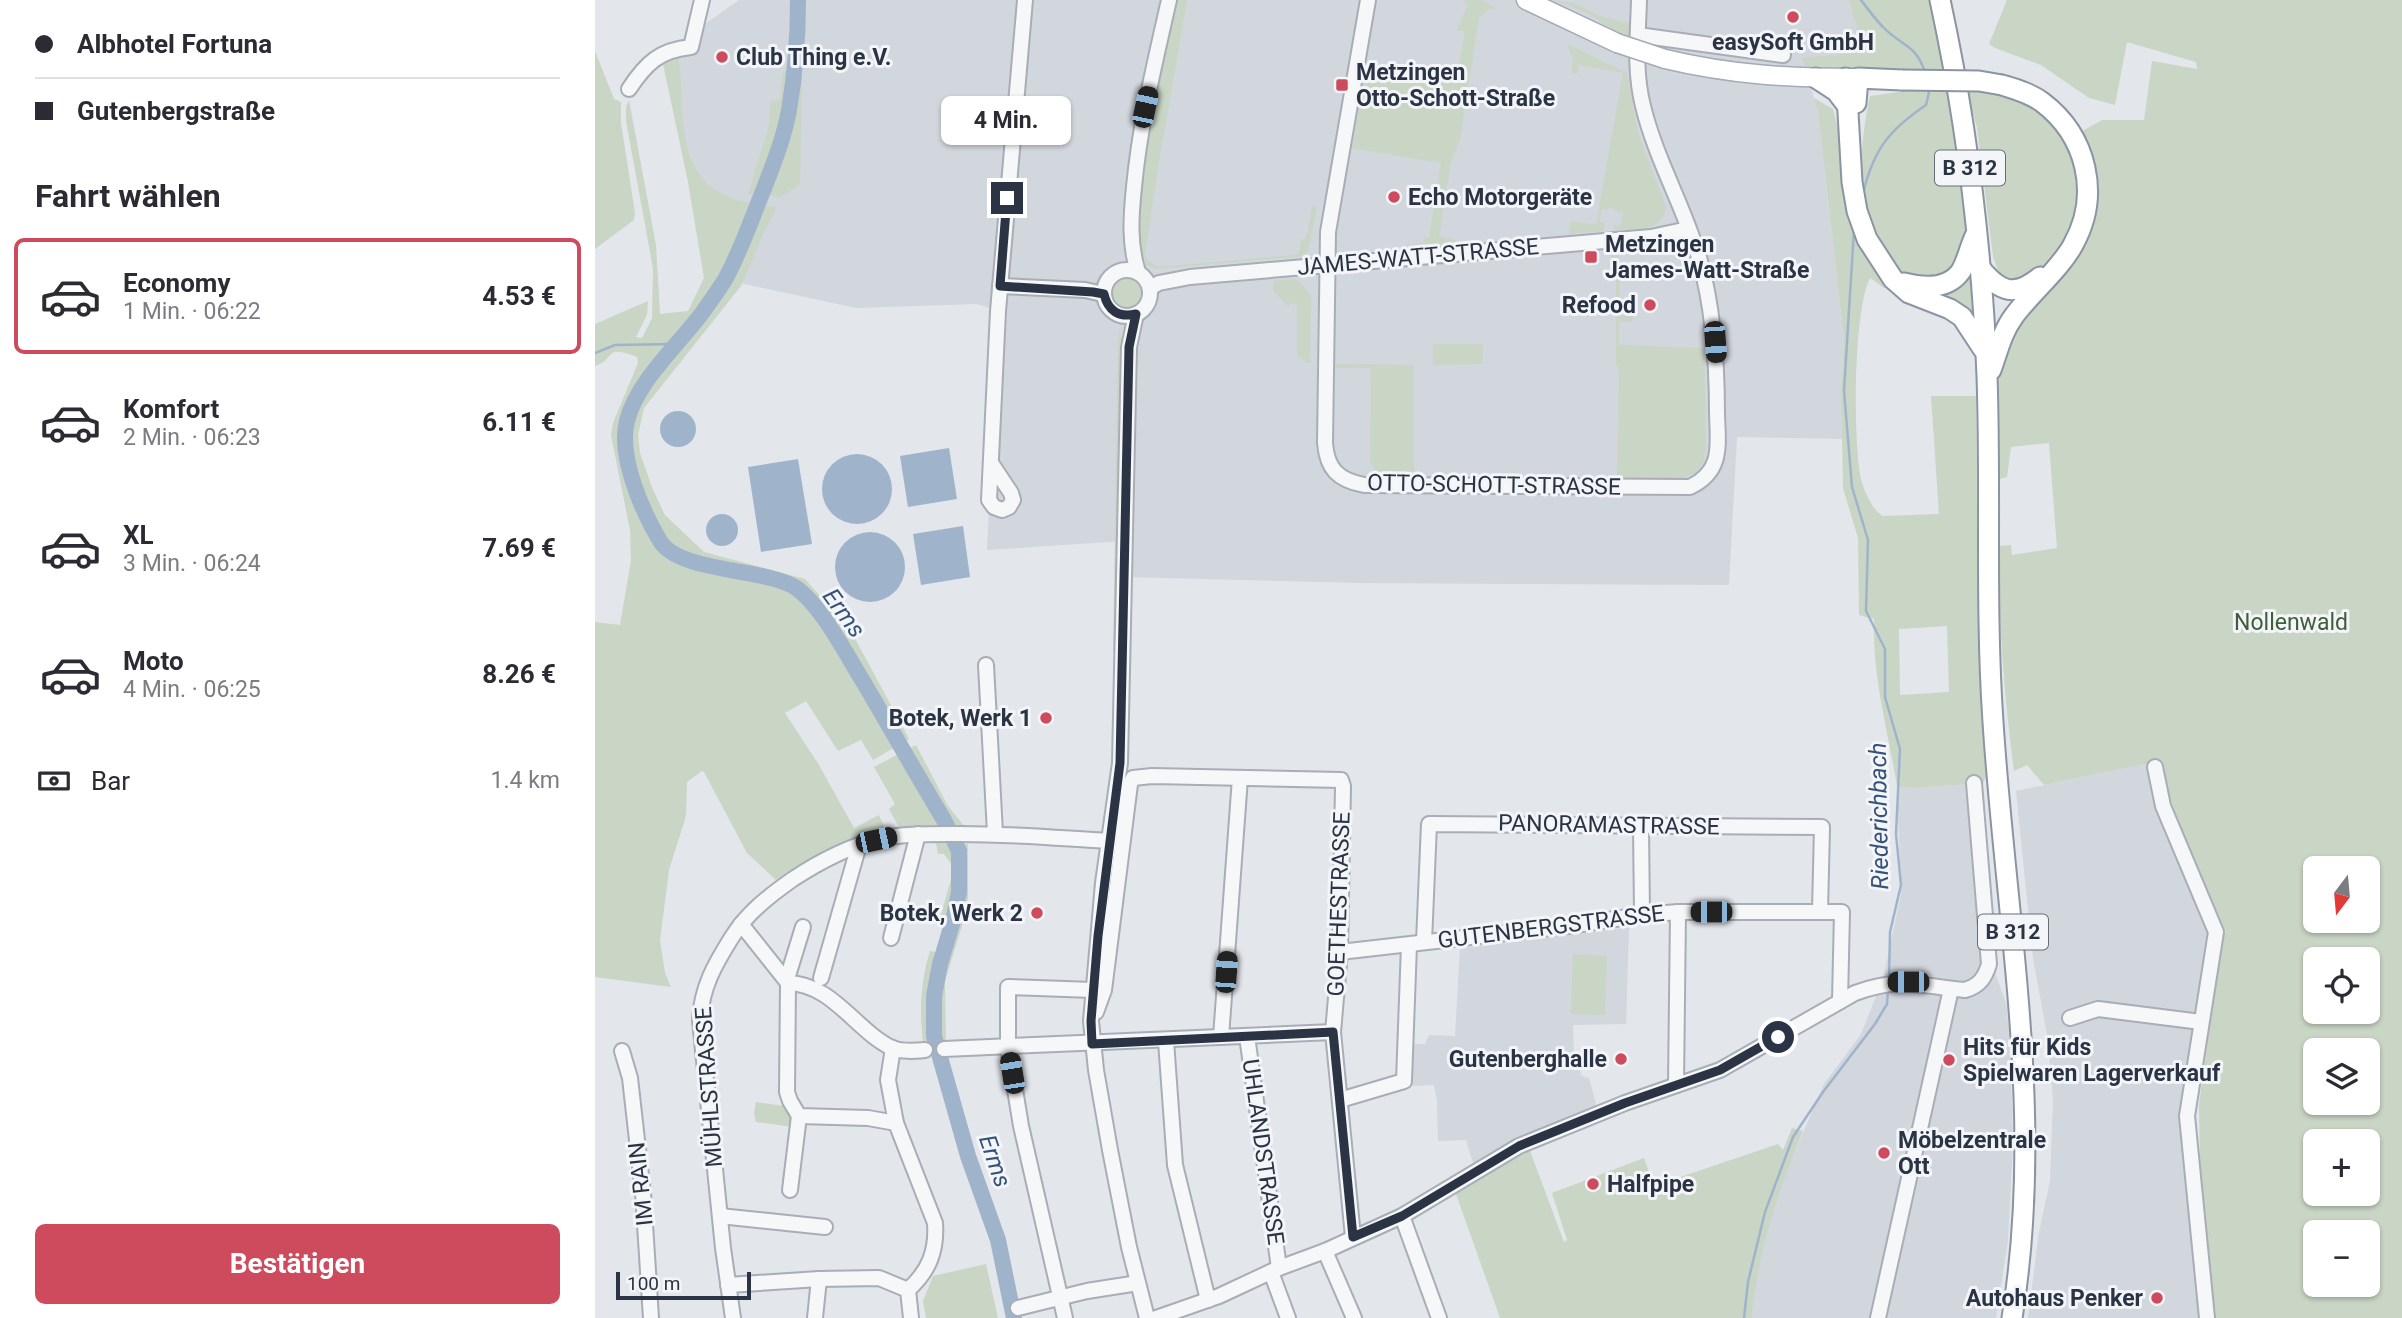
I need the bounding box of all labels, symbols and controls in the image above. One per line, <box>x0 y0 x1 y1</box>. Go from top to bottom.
marker: easySoft GmbH <box>1785 9 1801 25</box>
text: Albhotel Fortuna <box>77 29 272 59</box>
place label: easySoft GmbH <box>1712 29 1874 56</box>
place label: Club Thing e.V. <box>736 44 891 71</box>
marker: Club Thing e.V. <box>714 49 730 65</box>
place label: Metzingen Otto-Schott-Straße <box>1356 59 1555 112</box>
marker: Metzingen Otto-Schott-Straße <box>1334 77 1350 93</box>
car <box>1131 84 1160 130</box>
text: Gutenbergstraße <box>77 96 275 126</box>
callout: 4 Min. <box>942 96 1072 146</box>
text: 4 Min. <box>974 107 1038 134</box>
road number: B 312 <box>1935 150 2005 186</box>
text: Fahrt wählen <box>35 177 221 215</box>
route end <box>991 182 1023 214</box>
place label: Echo Motorgeräte <box>1408 184 1592 211</box>
marker: Echo Motorgeräte <box>1386 189 1402 205</box>
place label: Metzingen James-Watt-Straße <box>1605 231 1809 284</box>
street label: JAMES-WATT-STRASSE <box>1296 233 1540 281</box>
marker: Metzingen James-Watt-Straße <box>1583 249 1599 265</box>
icon: car <box>39 265 102 328</box>
text: Economy <box>123 268 230 298</box>
text: 4.53 € <box>482 281 556 311</box>
place label: Refood <box>1562 292 1636 319</box>
marker: Refood <box>1642 297 1658 313</box>
text: 1 Min. · 06:22 <box>123 298 261 325</box>
car <box>1704 320 1727 364</box>
icon: car <box>39 391 102 454</box>
text: Komfort <box>123 394 219 424</box>
text: 6.11 € <box>482 407 556 437</box>
text: 2 Min. · 06:23 <box>123 424 261 451</box>
street label: OTTO-SCHOTT-STRASSE <box>1367 469 1621 501</box>
icon: car <box>39 517 102 580</box>
text: XL <box>123 520 154 550</box>
text: 7.69 € <box>482 533 556 563</box>
text: 3 Min. · 06:24 <box>123 550 261 577</box>
water label: Erms <box>817 583 871 643</box>
park label: Nollenwald <box>2234 609 2348 636</box>
icon: car <box>39 643 102 706</box>
text: Moto <box>123 646 184 676</box>
text: 8.26 € <box>482 659 556 689</box>
text: 4 Min. · 06:25 <box>123 676 261 703</box>
place label: Botek, Werk 1 <box>889 705 1032 732</box>
marker: Botek, Werk 1 <box>1038 710 1054 726</box>
water label: Riederichbach <box>1864 742 1894 890</box>
icon: cash <box>35 762 73 800</box>
text: Bar <box>91 766 130 796</box>
text: 1.4 km <box>491 767 560 794</box>
street label: PANORAMASTRASSE <box>1498 810 1720 840</box>
street label: GOETHESTRASSE <box>1322 811 1356 997</box>
car <box>854 825 899 855</box>
north arrow <box>2303 856 2380 933</box>
map controls <box>2303 856 2380 1297</box>
place label: Botek, Werk 2 <box>880 900 1023 927</box>
street label: GUTENBERGSTRASSE <box>1436 900 1666 954</box>
car <box>1691 902 1733 923</box>
marker: Botek, Werk 2 <box>1029 905 1045 921</box>
road number: B 312 <box>1978 914 2048 950</box>
button: locate <box>2303 947 2380 1024</box>
car <box>1215 950 1238 994</box>
car <box>1888 972 1930 993</box>
street label: MÜHLSTRASSE <box>689 1006 728 1168</box>
route start <box>1762 1021 1794 1053</box>
place label: Hits für Kids Spielwaren Lagerverkauf <box>1963 1034 2221 1087</box>
button: layers <box>2303 1038 2380 1115</box>
place label: Gutenberghalle <box>1449 1046 1607 1073</box>
car <box>999 1051 1026 1095</box>
marker: Gutenberghalle <box>1613 1051 1629 1067</box>
marker: Hits für Kids Spielwaren Lagerverkauf <box>1941 1052 1957 1068</box>
street label: UHLANDSTRASSE <box>1237 1057 1289 1247</box>
place label: Möbelzentrale Ott <box>1898 1127 2046 1180</box>
button: + <box>2303 1129 2380 1206</box>
water label: Erms <box>973 1131 1017 1191</box>
street label: IM RAIN <box>623 1141 659 1227</box>
marker: Möbelzentrale Ott <box>1876 1145 1892 1161</box>
place label: Halfpipe <box>1607 1171 1694 1198</box>
marker: Halfpipe <box>1585 1176 1601 1192</box>
button: − <box>2303 1220 2380 1297</box>
button: Bestätigen <box>35 1224 560 1304</box>
scale bar <box>616 1269 751 1301</box>
text: 100 m <box>627 1272 680 1295</box>
place label: Autohaus Penker <box>1966 1285 2144 1312</box>
marker: Autohaus Penker <box>2149 1290 2165 1306</box>

